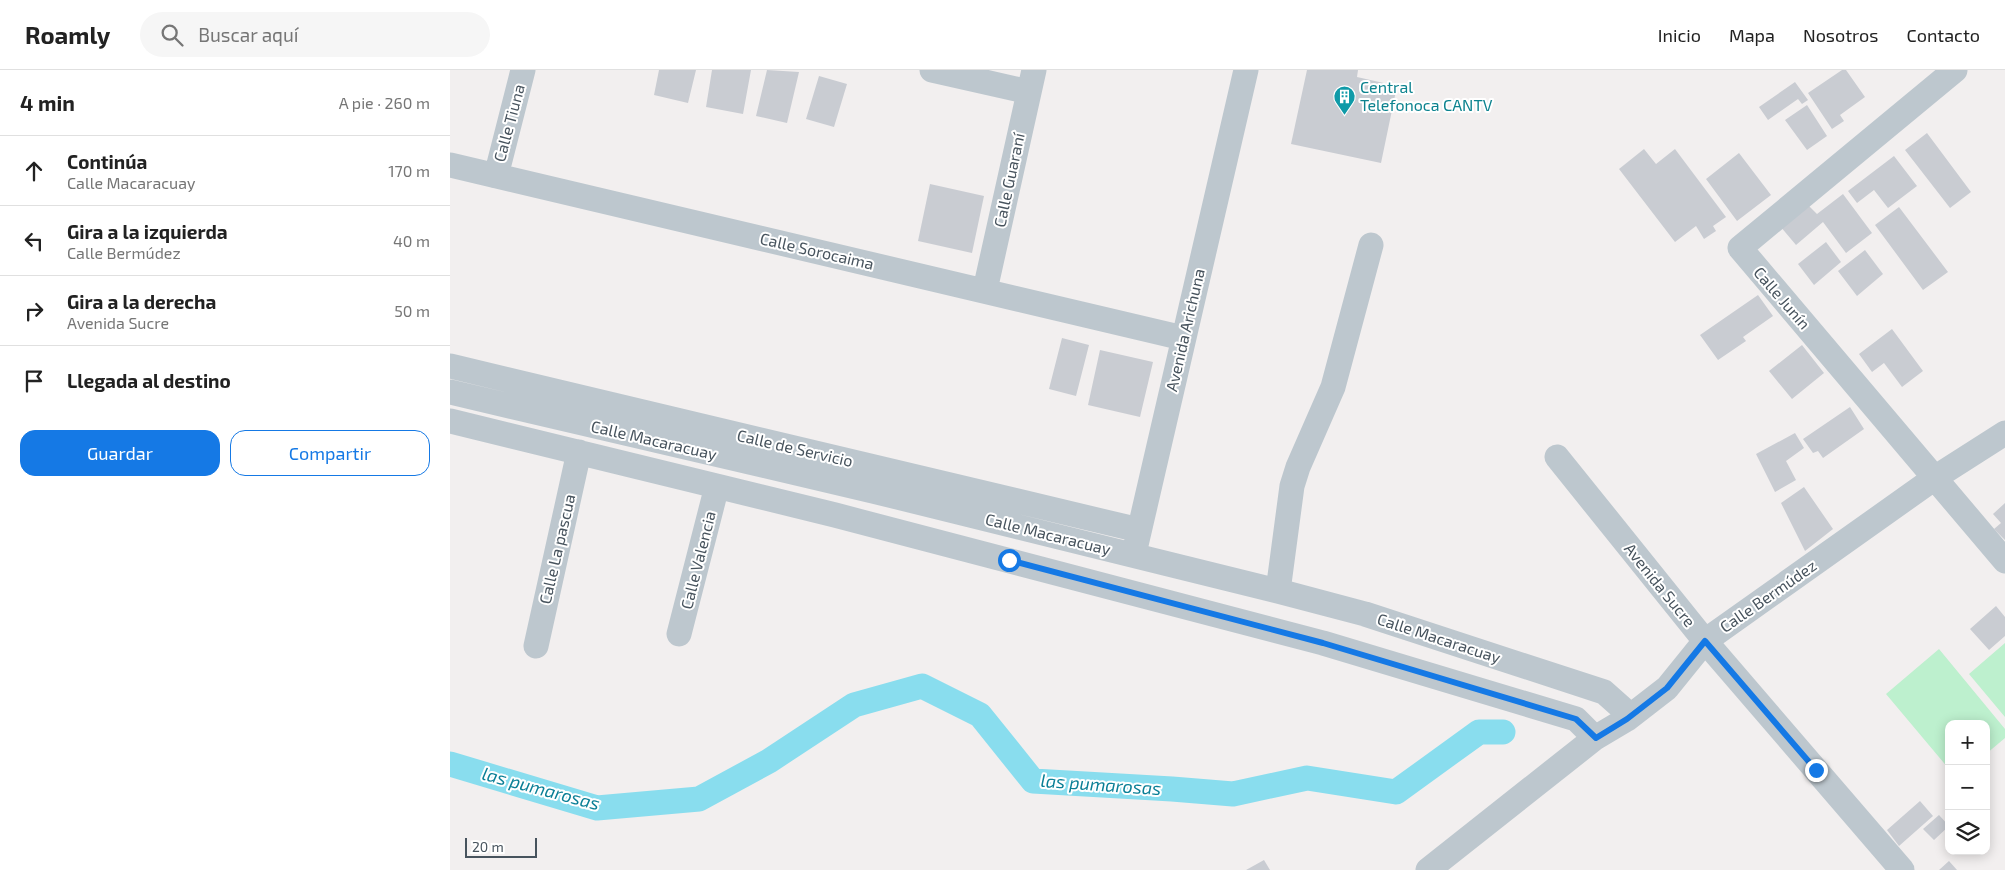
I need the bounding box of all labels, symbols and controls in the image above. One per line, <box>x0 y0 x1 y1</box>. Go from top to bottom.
search box <box>140 12 490 57</box>
text: Roamly <box>25 20 110 49</box>
icon: search <box>158 21 186 49</box>
text: Buscar aquí <box>198 23 299 46</box>
text: Inicio <box>1658 24 1701 46</box>
text: Mapa <box>1729 24 1775 46</box>
text: Nosotros <box>1803 24 1878 46</box>
text: Contacto <box>1906 24 1980 46</box>
place label: Central Telefonoca CANTV <box>1360 77 1493 114</box>
street label: Calle Tiuna <box>489 82 528 164</box>
building icon: Central Telefonoca CANTV <box>1332 84 1356 115</box>
text: 4 min <box>20 90 75 115</box>
text: A pie · 260 m <box>339 93 430 112</box>
street label: Calle Guaraní <box>989 130 1028 229</box>
text: Continúa <box>67 150 147 173</box>
icon: ahead <box>20 157 48 185</box>
text: 170 m <box>388 161 430 180</box>
text: Calle Macaracuay <box>67 173 195 192</box>
text: Gira a la izquierda <box>67 220 228 243</box>
icon: left <box>20 227 48 255</box>
street label: Calle Sorocaima <box>758 228 876 273</box>
text: 40 m <box>393 231 430 250</box>
text: Calle Bermúdez <box>67 243 181 262</box>
street label: Calle Junín <box>1750 263 1815 333</box>
street label: Avenida Arichuna <box>1161 267 1208 393</box>
text: Gira a la derecha <box>67 290 216 313</box>
icon: right <box>20 297 48 325</box>
text: 50 m <box>394 301 430 320</box>
text: Avenida Sucre <box>67 313 169 332</box>
icon: arrive <box>20 367 48 395</box>
text: Llegada al destino <box>67 369 231 392</box>
street label: Calle Macaracuay <box>589 416 719 463</box>
street label: Calle de Servicio <box>735 425 855 470</box>
button: Guardar <box>20 430 220 476</box>
button: Compartir <box>230 430 430 476</box>
street label: Calle La pascua <box>535 492 578 606</box>
street label: Calle Valencia <box>676 509 719 611</box>
street label: Calle Macaracuay <box>984 509 1113 558</box>
street label: Avenida Sucre <box>1621 539 1700 630</box>
route start <box>998 549 1021 572</box>
street label: Calle Bermúdez <box>1716 555 1820 636</box>
street label: Calle Macaracuay <box>1375 609 1504 667</box>
map controls <box>1945 720 1990 855</box>
button: + <box>1945 720 1990 765</box>
route end <box>1805 759 1828 782</box>
water label: las pumarosas <box>480 762 603 814</box>
button: − <box>1945 765 1990 810</box>
water label: las pumarosas <box>1040 769 1162 799</box>
button: layers <box>1945 810 1990 855</box>
scale bar <box>465 835 538 858</box>
text: 20 m <box>472 838 504 855</box>

